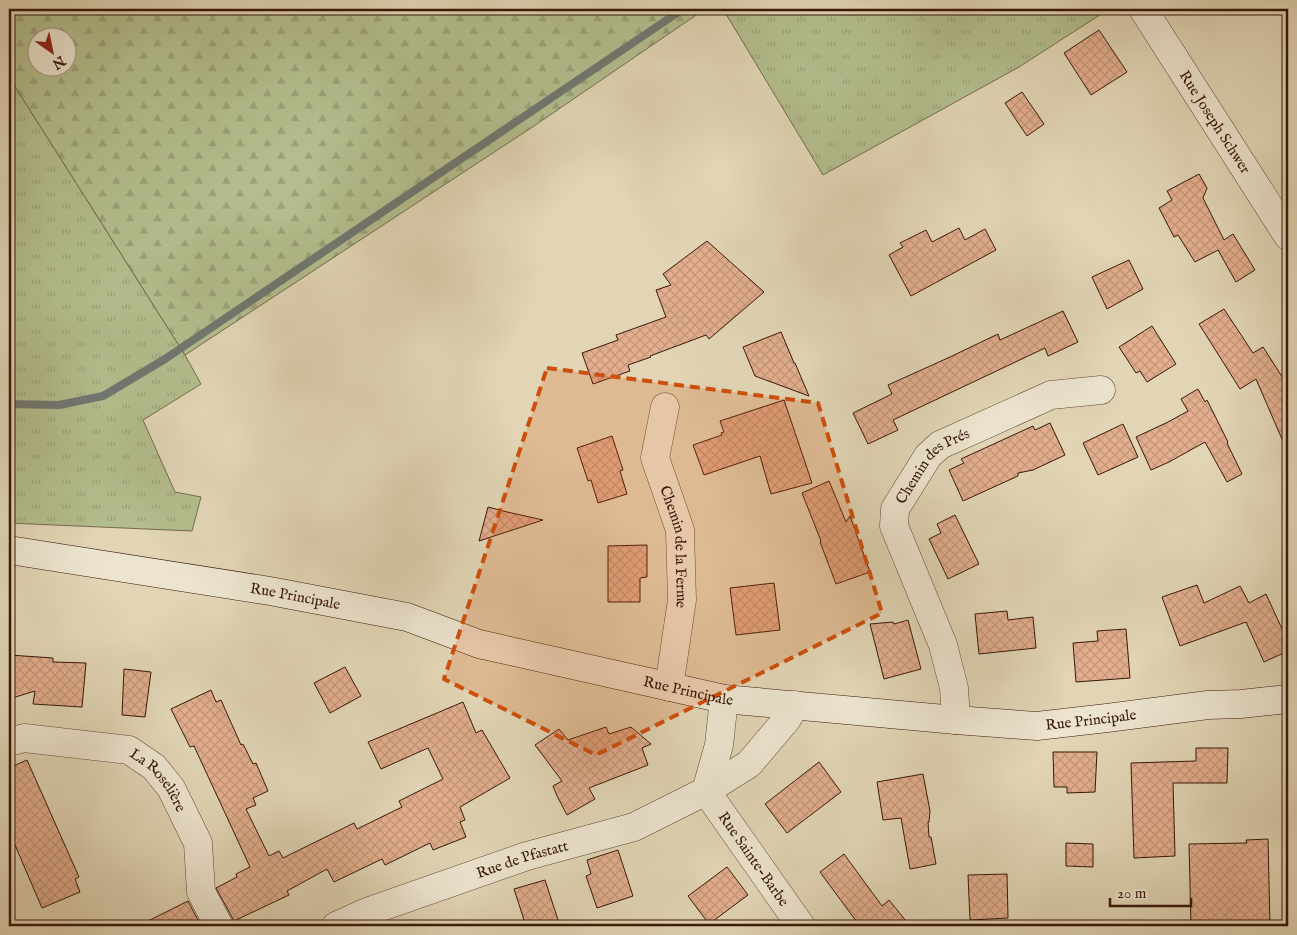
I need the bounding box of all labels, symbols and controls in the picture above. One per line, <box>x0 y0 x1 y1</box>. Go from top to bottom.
north arrow <box>28 28 78 78</box>
text: N <box>49 51 69 73</box>
street label: Rue Joseph Schwer <box>1175 67 1255 177</box>
street label: Chemin des Prés <box>891 424 972 507</box>
street label: Chemin de la Ferme <box>656 483 692 610</box>
street label: Rue Principale <box>249 579 342 614</box>
street label: Rue Principale <box>642 672 734 709</box>
street label: Rue Principale <box>1044 705 1138 734</box>
street label: La Roselière <box>126 744 191 815</box>
street label: Rue Sainte-Barbe <box>714 808 794 910</box>
street label: Rue de Pfastatt <box>474 836 570 883</box>
scale bar <box>1110 875 1191 907</box>
text: 20 m <box>1117 884 1147 903</box>

